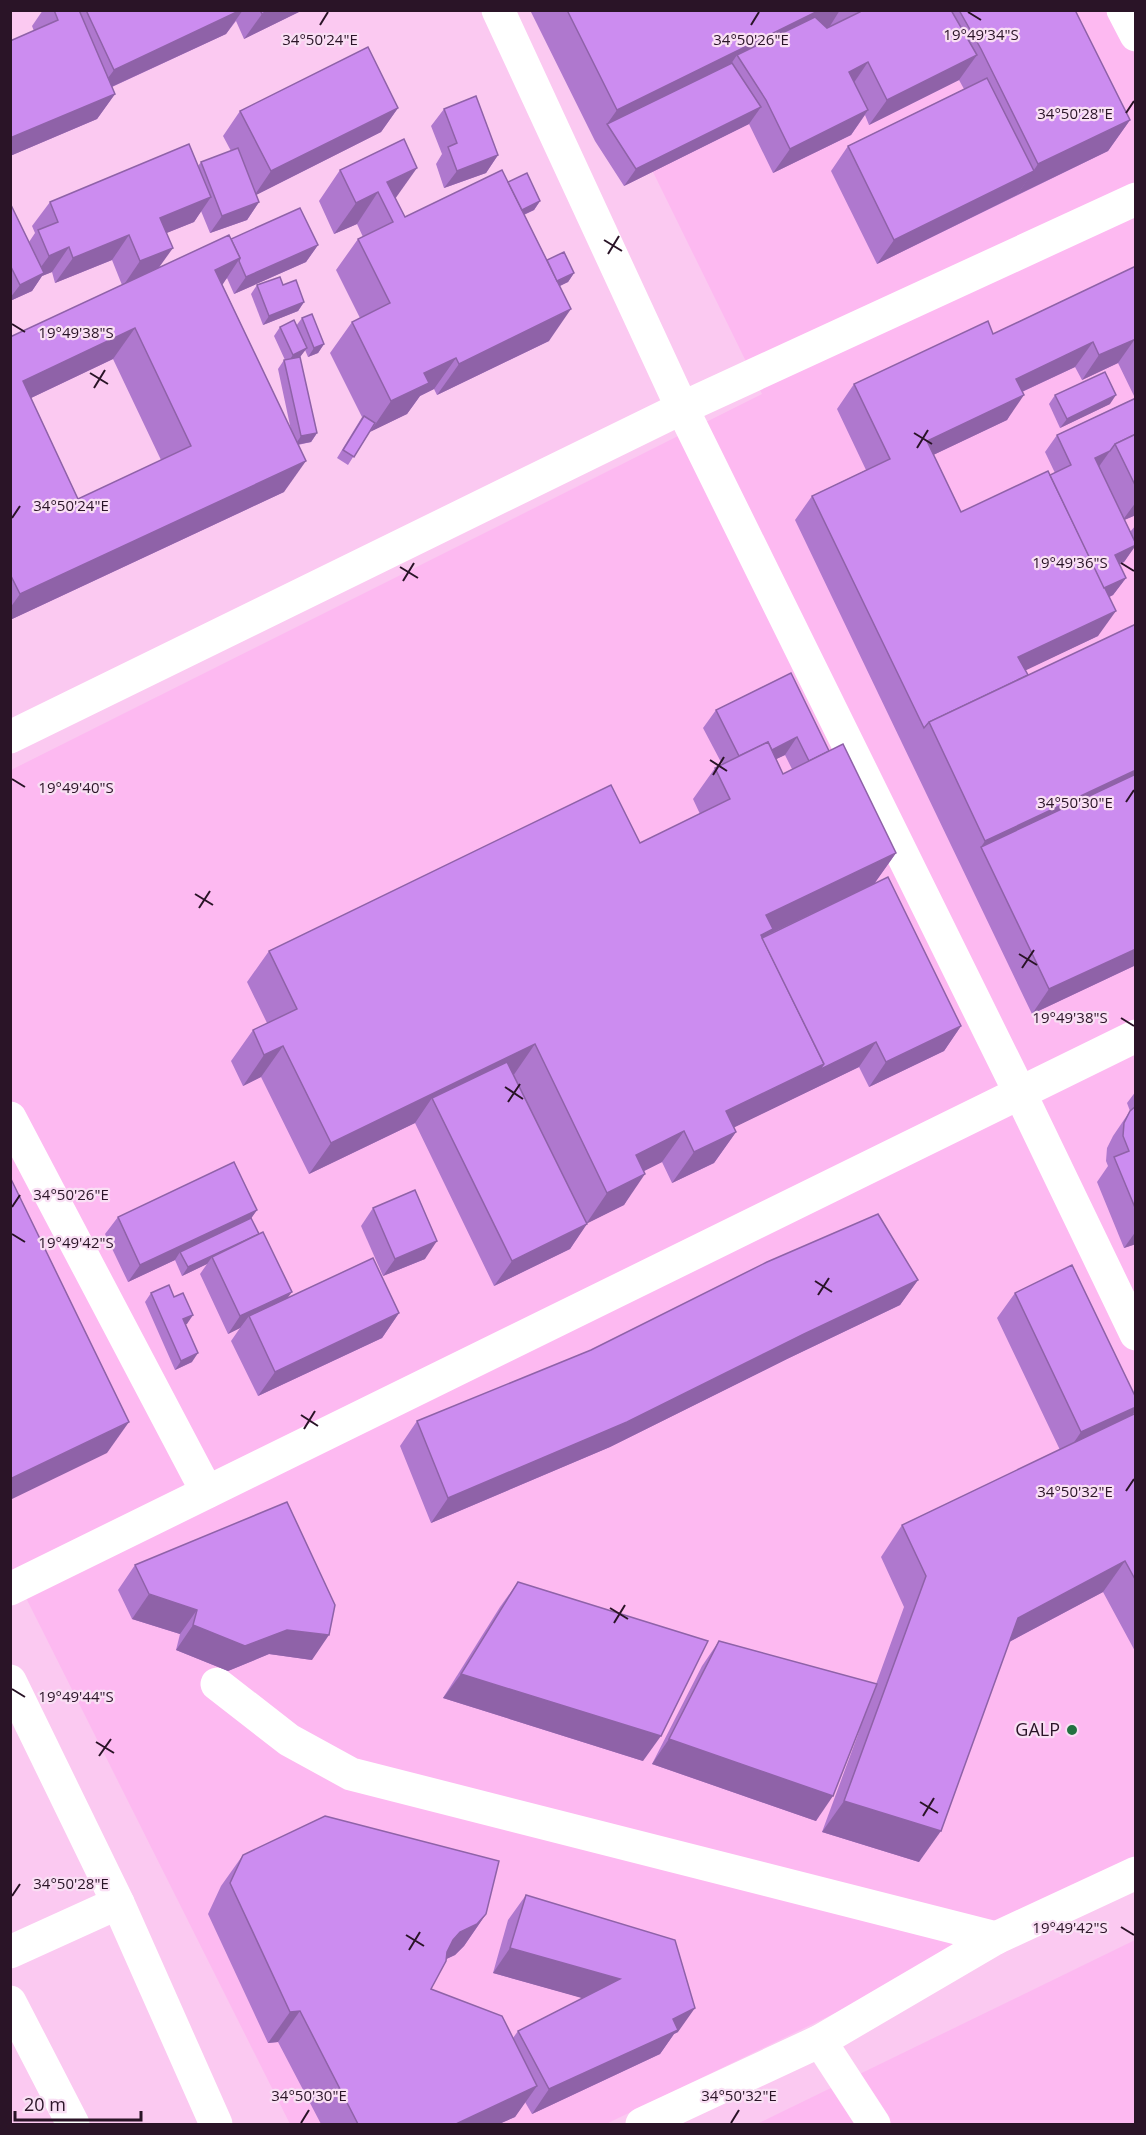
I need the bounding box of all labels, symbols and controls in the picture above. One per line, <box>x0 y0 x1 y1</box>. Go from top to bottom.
text: 19°49'34"S <box>943 24 1019 44</box>
text: 34°50'24"E <box>282 29 358 49</box>
text: 34°50'26"E <box>713 29 789 49</box>
text: 34°50'28"E <box>1037 103 1113 123</box>
text: 19°49'38"S <box>38 322 114 342</box>
text: 34°50'24"E <box>33 495 109 515</box>
text: 19°49'36"S <box>1032 552 1108 572</box>
text: 19°49'40"S <box>38 777 114 797</box>
text: 34°50'30"E <box>1037 792 1113 812</box>
text: 19°49'38"S <box>1032 1007 1108 1027</box>
text: 34°50'26"E <box>33 1184 109 1204</box>
text: 19°49'42"S <box>38 1232 114 1252</box>
text: 34°50'32"E <box>1037 1481 1113 1501</box>
text: 19°49'44"S <box>38 1686 114 1706</box>
place label: GALP <box>1015 1717 1060 1741</box>
marker: GALP <box>1065 1723 1079 1737</box>
text: 34°50'28"E <box>33 1873 109 1893</box>
text: 19°49'42"S <box>1032 1917 1108 1937</box>
scale bar <box>15 2084 141 2122</box>
text: 34°50'30"E <box>271 2085 347 2105</box>
text: 34°50'32"E <box>701 2085 777 2105</box>
text: 20 m <box>24 2092 66 2116</box>

